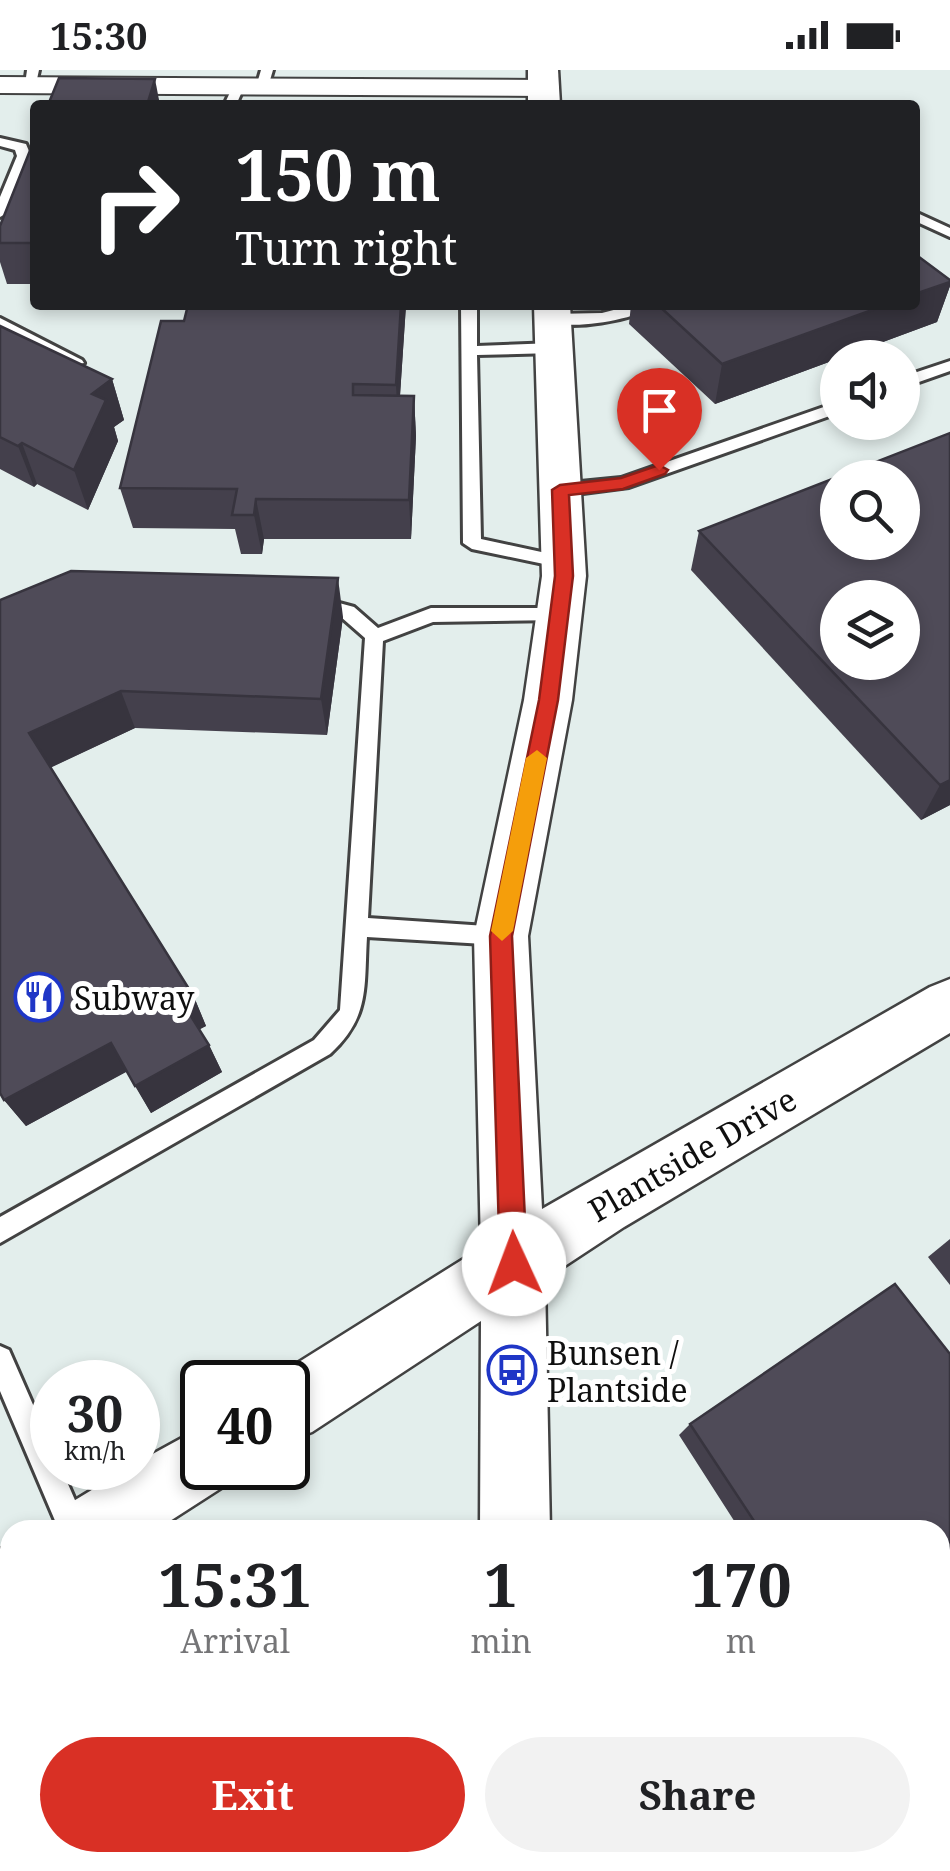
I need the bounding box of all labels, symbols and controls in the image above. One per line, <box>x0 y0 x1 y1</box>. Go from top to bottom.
text: 15:30 <box>50 9 147 61</box>
text: 150 m <box>235 126 441 222</box>
icon: right <box>70 140 200 270</box>
text: Turn right <box>235 217 457 278</box>
map controls <box>820 340 920 680</box>
button: sound <box>820 340 920 440</box>
pin <box>617 368 702 471</box>
icon: arrive <box>632 383 687 438</box>
button: search <box>820 460 920 560</box>
button: layers <box>820 580 920 680</box>
restaurant icon: Subway <box>13 971 65 1023</box>
place label: Subway <box>74 976 195 1019</box>
street label: Plantside Drive <box>580 1077 804 1231</box>
position arrow <box>462 1212 566 1316</box>
place label: Bunsen / Plantside <box>547 1331 688 1411</box>
bus stop icon: Bunsen / Plantside <box>486 1344 538 1396</box>
speed limit sign: 40 <box>180 1360 310 1490</box>
text: 30 <box>67 1379 123 1447</box>
text: km/h <box>64 1433 126 1467</box>
text: 15:31 <box>158 1543 312 1625</box>
text: 1 <box>484 1543 518 1625</box>
text: 170 <box>690 1543 792 1625</box>
text: Arrival <box>181 1619 290 1662</box>
text: min <box>471 1619 532 1662</box>
text: m <box>726 1619 756 1662</box>
button: Exit <box>40 1737 465 1852</box>
button: Share <box>485 1737 910 1852</box>

